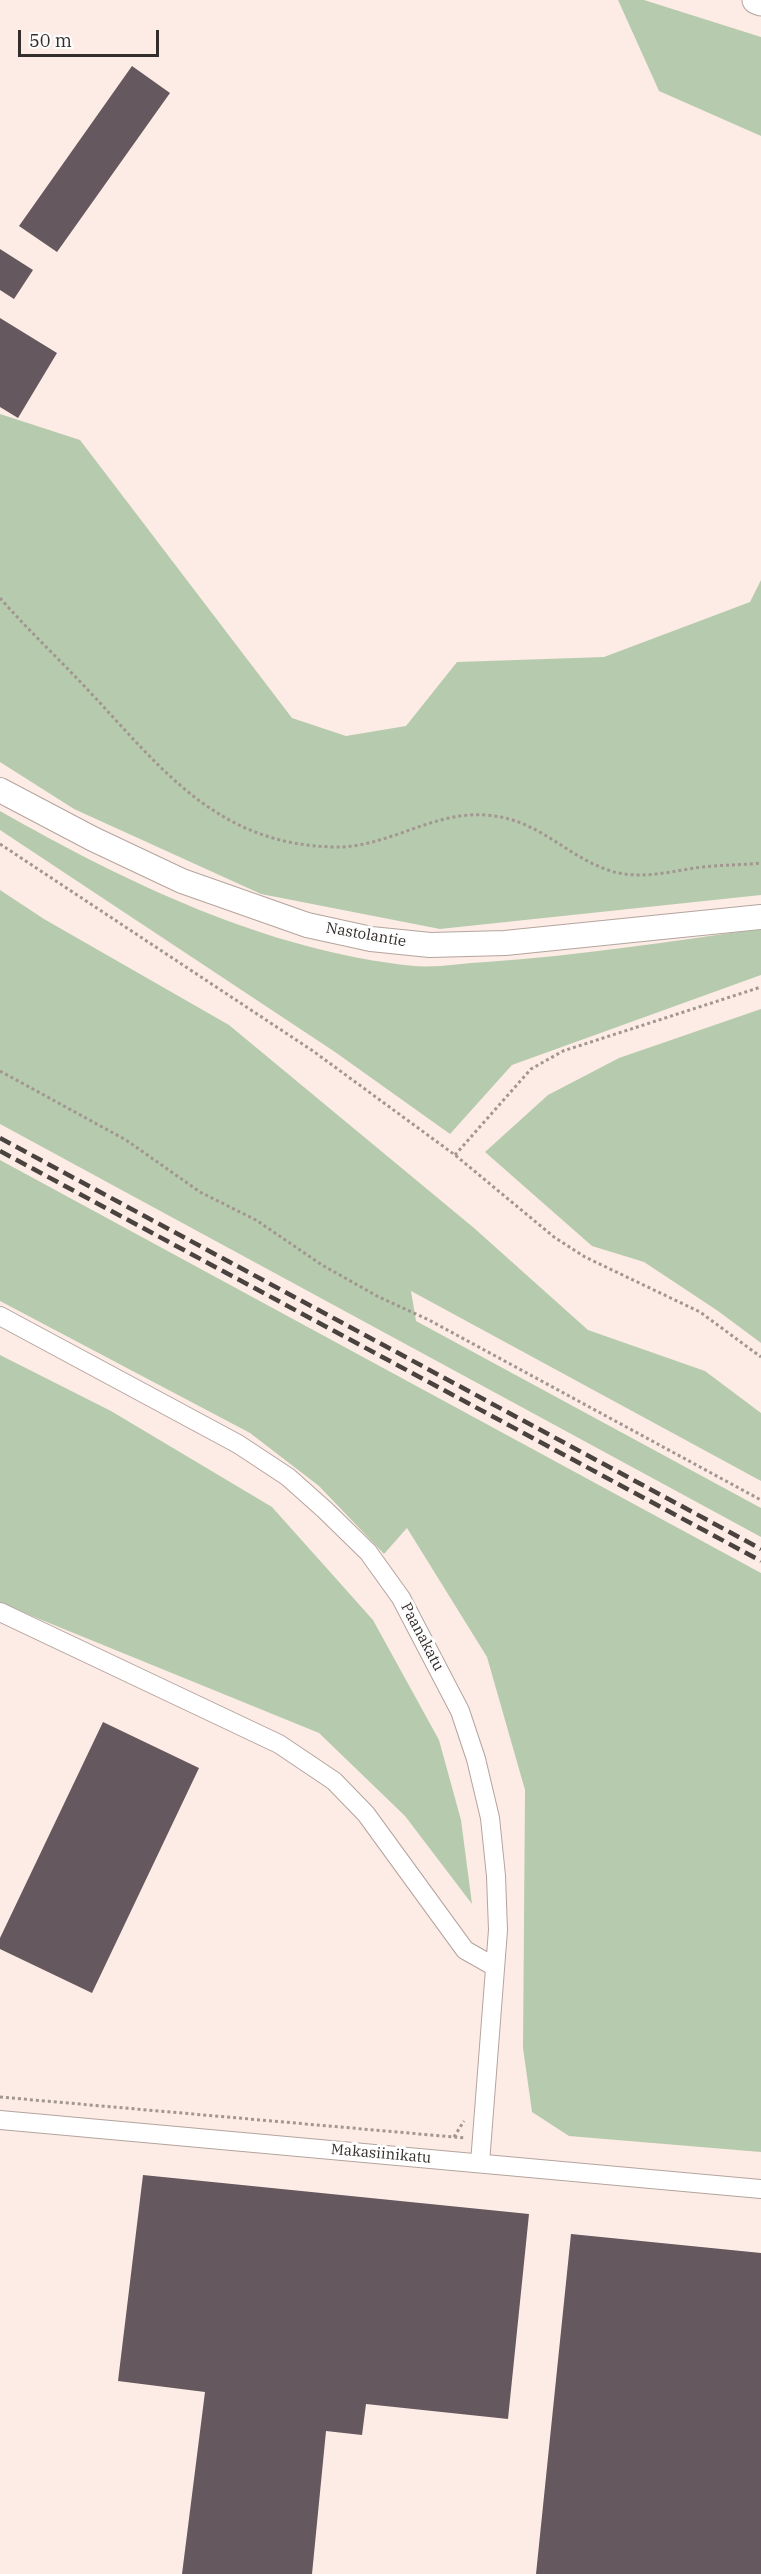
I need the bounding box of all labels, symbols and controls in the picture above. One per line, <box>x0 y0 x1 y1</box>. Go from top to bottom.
scale bar <box>21 18 162 56</box>
text: 50 m <box>29 29 72 52</box>
street label: Nastolantie <box>325 919 407 951</box>
street label: Paanakatu <box>397 1600 447 1674</box>
street label: Makasiinikatu <box>330 2141 432 2167</box>

